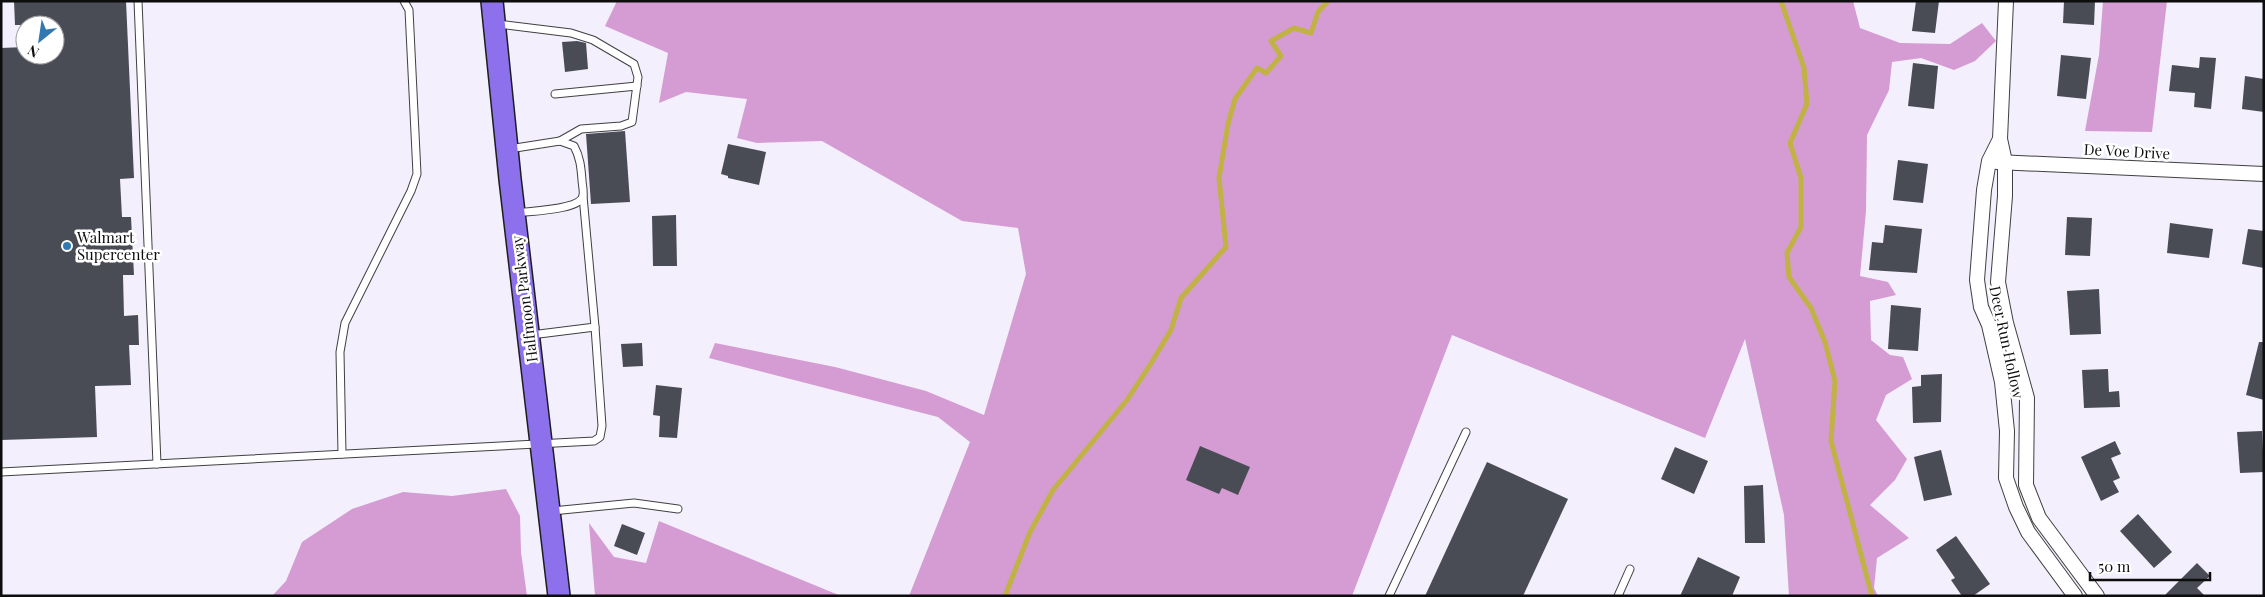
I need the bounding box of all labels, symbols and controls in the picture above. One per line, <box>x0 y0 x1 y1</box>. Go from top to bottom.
north arrow <box>15 15 65 65</box>
text: N <box>24 41 42 62</box>
street label: De Voe Drive <box>2083 139 2171 163</box>
place label: Walmart Supercenter <box>76 227 160 264</box>
street label: Halfmoon Parkway <box>506 234 542 364</box>
marker: Walmart Supercenter <box>61 240 73 252</box>
street label: Deer Run Hollow <box>1985 284 2029 401</box>
scale bar <box>2090 550 2210 582</box>
text: 50 m <box>2098 556 2131 576</box>

